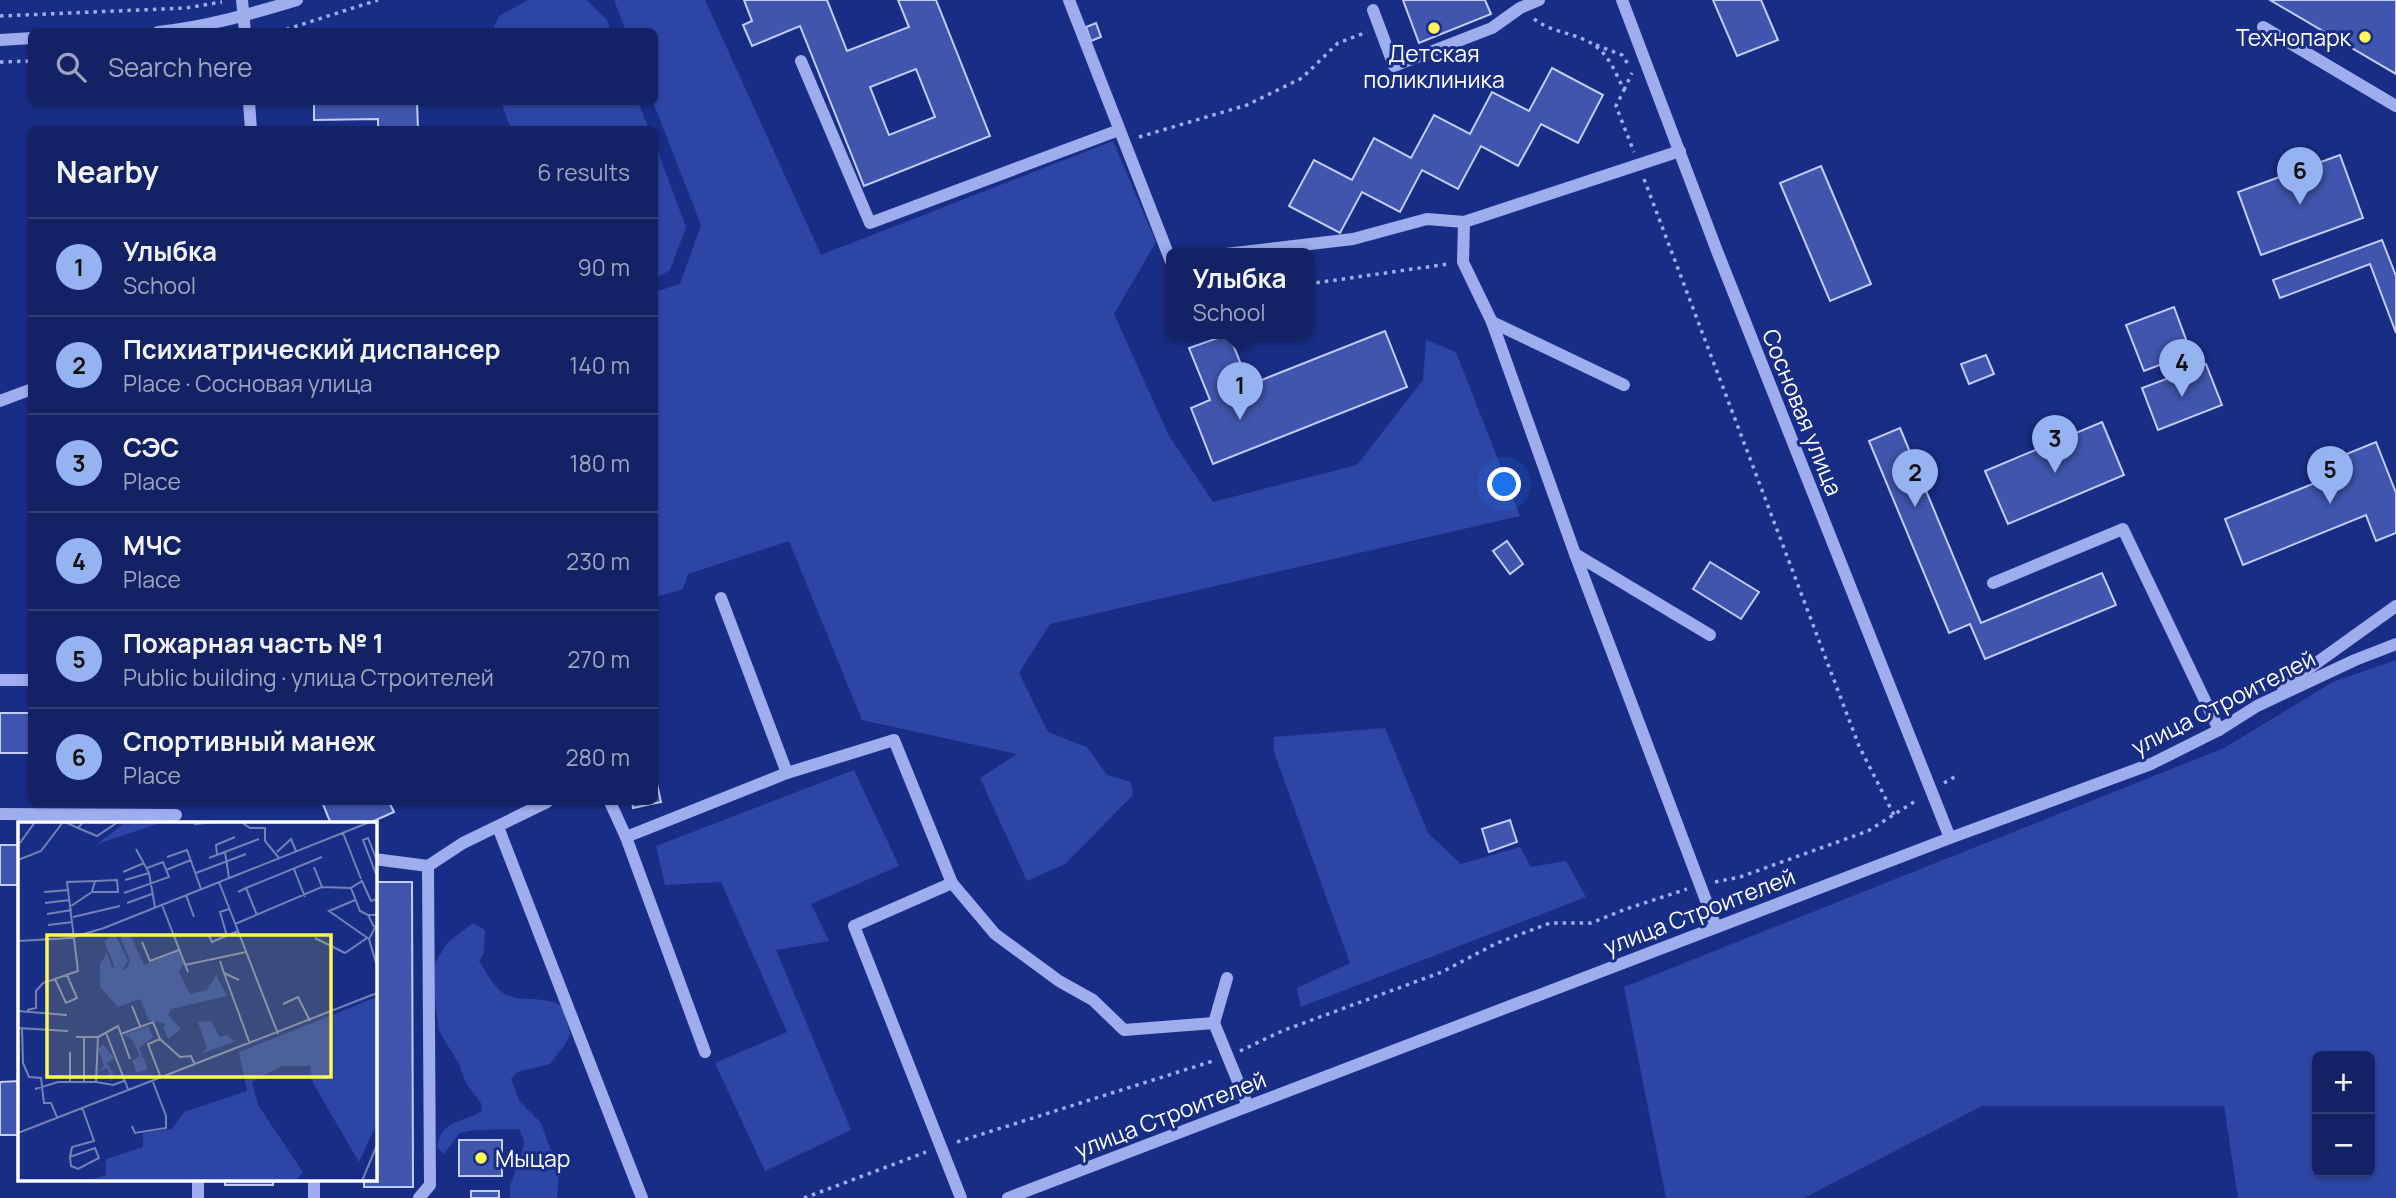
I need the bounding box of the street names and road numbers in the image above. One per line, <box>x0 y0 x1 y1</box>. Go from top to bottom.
street label: Сосновая улица <box>1755 324 1851 500</box>
street label: улица Строителей <box>2125 642 2321 762</box>
street label: улица Строителей <box>1599 860 1799 962</box>
street label: улица Строителей <box>1070 1063 1270 1165</box>

